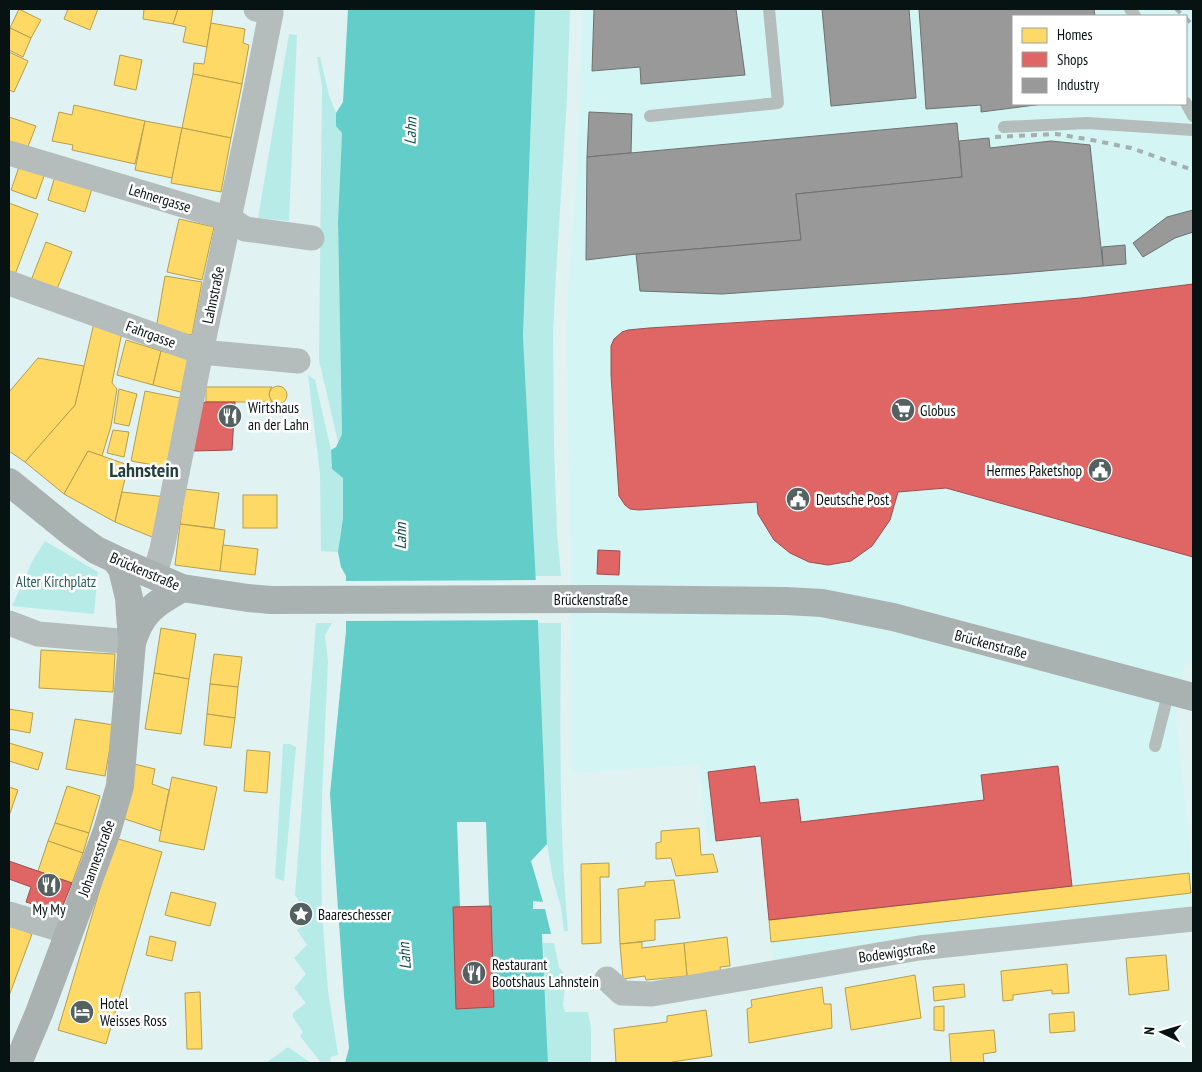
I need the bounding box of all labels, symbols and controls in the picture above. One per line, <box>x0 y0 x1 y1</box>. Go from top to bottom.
legend <box>1012 15 1187 105</box>
text: Homes <box>1057 25 1093 44</box>
text: Shops <box>1057 50 1088 69</box>
text: Industry <box>1057 75 1099 94</box>
water label: Lahn <box>400 116 420 145</box>
street label: Lehnergasse <box>127 180 193 216</box>
street label: Lahnstraße <box>198 265 228 325</box>
street label: Fahrgasse <box>123 316 179 352</box>
supermarket icon: Globus <box>890 397 916 423</box>
place label: Wirtshaus an der Lahn <box>248 398 309 434</box>
place label: Globus <box>920 401 955 420</box>
restaurant icon: Wirtshaus an der Lahn <box>217 403 243 429</box>
district label: Lahnstein <box>109 457 179 483</box>
public building icon: Hermes Paketshop <box>1087 457 1113 483</box>
place label: Hermes Paketshop <box>986 461 1082 480</box>
public building icon: Deutsche Post <box>785 486 811 512</box>
place label: Deutsche Post <box>816 490 889 509</box>
water label: Lahn <box>390 521 410 550</box>
street label: Brückenstraße <box>107 548 183 594</box>
park label: Alter Kirchplatz <box>16 572 96 591</box>
street label: Brückenstraße <box>554 590 628 609</box>
street label: Brückenstraße <box>953 625 1029 663</box>
street label: Johannesstraße <box>73 817 119 900</box>
restaurant icon: My My <box>36 872 62 898</box>
place label: My My <box>32 900 66 919</box>
place icon: Baareschesser <box>288 901 314 927</box>
place label: Baareschesser <box>318 905 392 924</box>
street label: Bodewigstraße <box>857 937 937 967</box>
water label: Lahn <box>393 941 415 970</box>
place label: Restaurant Bootshaus Lahnstein <box>492 955 599 991</box>
restaurant icon: Restaurant Bootshaus Lahnstein <box>461 960 487 986</box>
place label: Hotel Weisses Ross <box>100 994 167 1030</box>
hotel icon: Hotel Weisses Ross <box>69 999 95 1025</box>
north arrow <box>1137 1007 1187 1057</box>
text: N <box>1140 1026 1158 1035</box>

